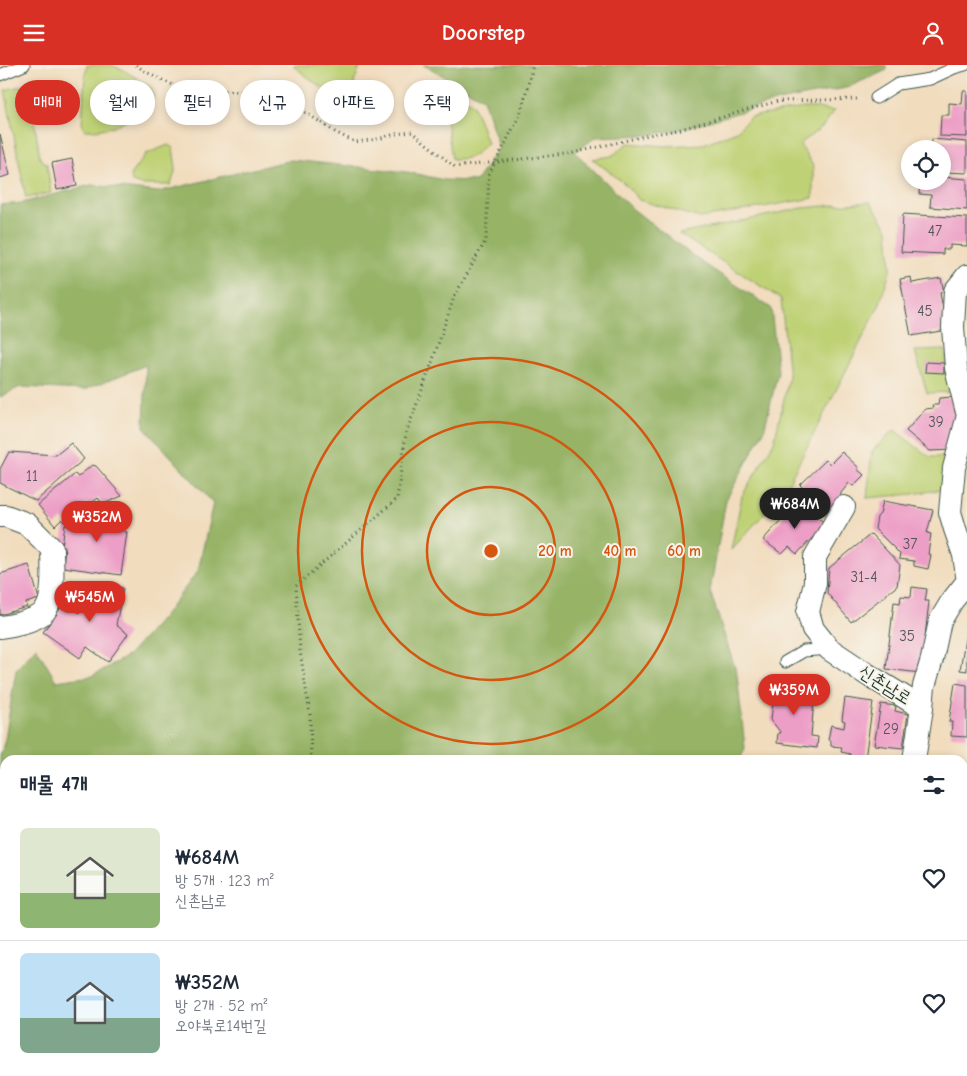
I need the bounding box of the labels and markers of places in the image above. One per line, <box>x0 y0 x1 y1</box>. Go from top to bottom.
pin: ₩684M <box>760 487 830 530</box>
pin: ₩352M <box>62 501 132 543</box>
centre of rings <box>482 542 500 560</box>
pin: ₩545M <box>55 581 125 623</box>
pin: ₩359M <box>759 673 829 716</box>

